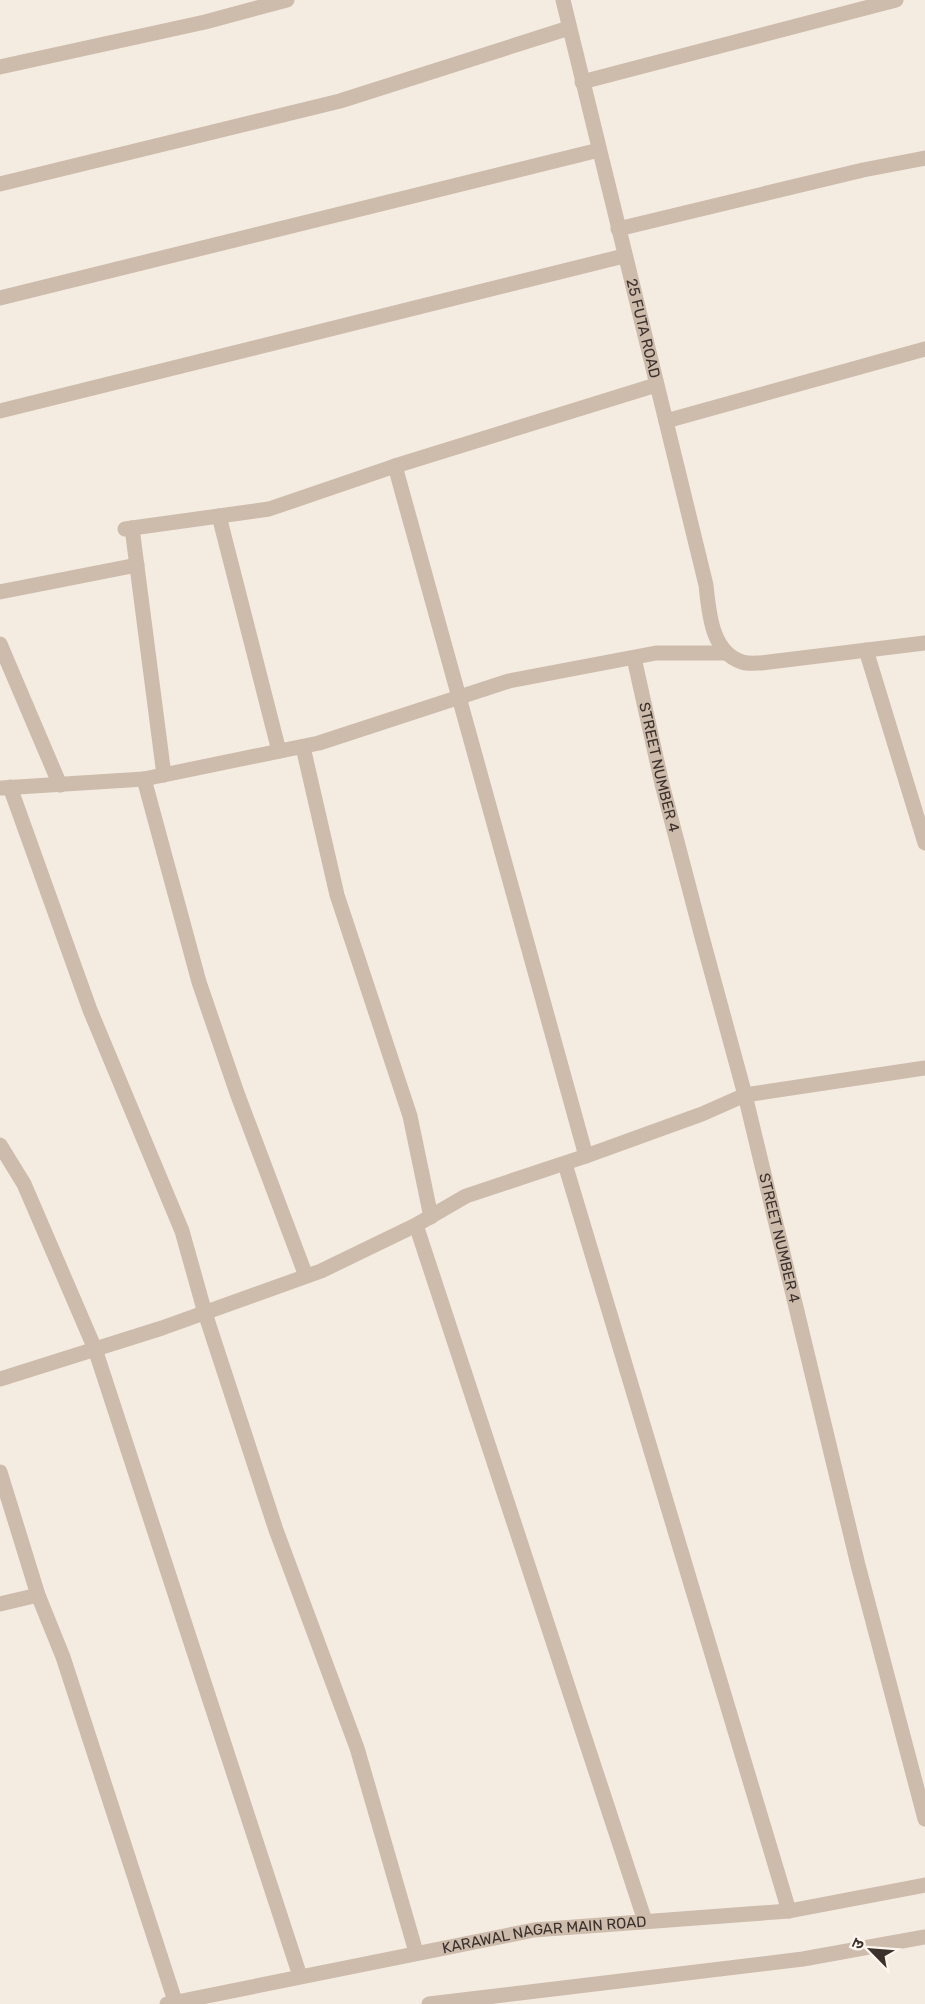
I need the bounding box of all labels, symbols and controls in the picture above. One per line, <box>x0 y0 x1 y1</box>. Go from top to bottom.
street label: 25 FUTA ROAD <box>622 277 664 380</box>
street label: STREET NUMBER 4 <box>635 701 683 834</box>
street label: STREET NUMBER 4 <box>755 1171 804 1305</box>
street label: KARAWAL NAGAR MAIN ROAD <box>441 1913 647 1957</box>
north arrow <box>841 1920 901 1980</box>
text: उ <box>847 1935 869 1952</box>

